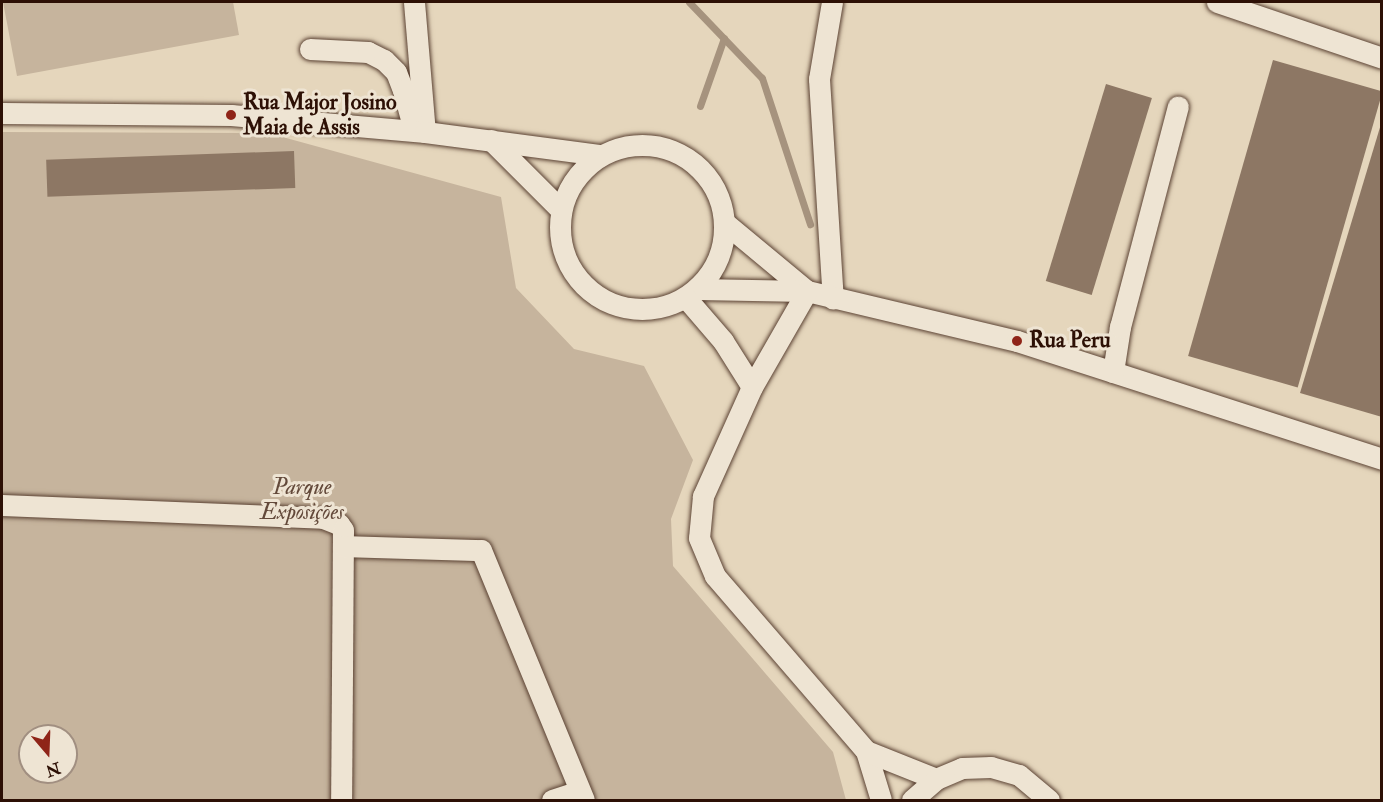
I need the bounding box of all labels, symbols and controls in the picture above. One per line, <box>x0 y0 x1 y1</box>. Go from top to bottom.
place label: Rua Major Josino Maia de Assis <box>243 89 397 140</box>
marker: Rua Major Josino Maia de Assis <box>224 108 238 122</box>
place label: Rua Peru <box>1029 328 1111 354</box>
marker: Rua Peru <box>1010 334 1024 348</box>
park label: Parque Exposições <box>260 474 344 526</box>
north arrow <box>18 724 78 784</box>
text: N <box>43 757 63 781</box>

